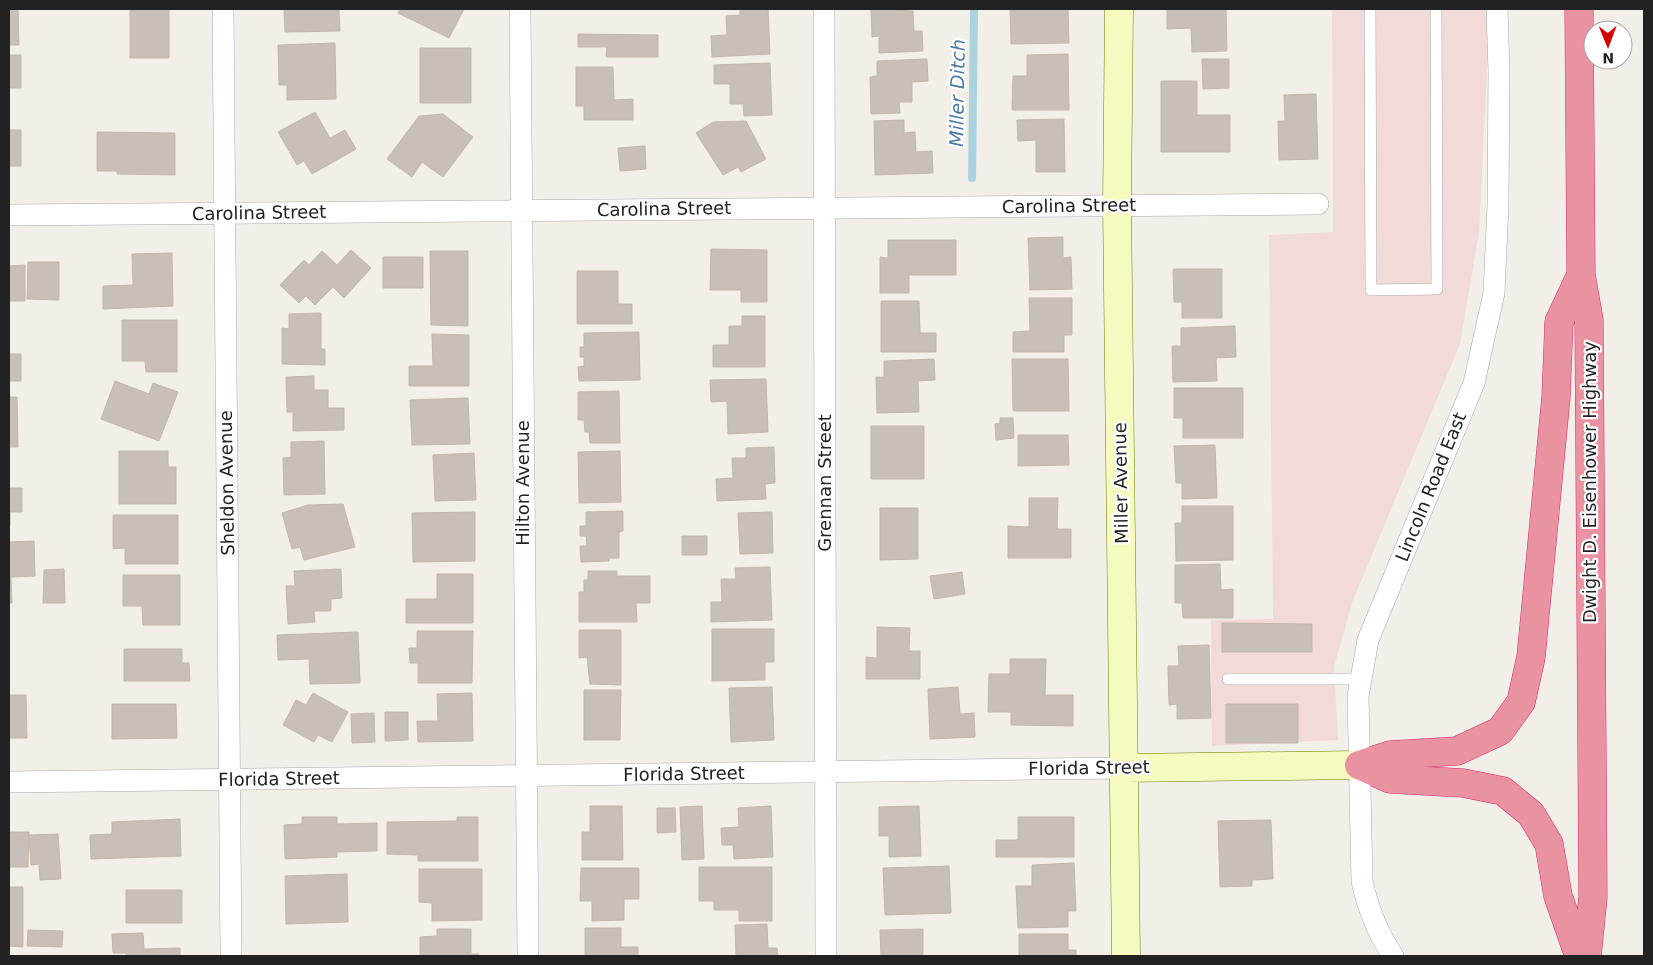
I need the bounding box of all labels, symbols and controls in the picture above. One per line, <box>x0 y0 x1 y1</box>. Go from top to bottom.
north arrow <box>1583 20 1633 70</box>
water label: Miller Ditch <box>945 39 969 147</box>
text: N <box>1602 50 1614 66</box>
street label: Carolina Street <box>1002 194 1136 217</box>
street label: Carolina Street <box>597 197 731 220</box>
street label: Carolina Street <box>192 201 326 224</box>
street label: Dwight D. Eisenhower Highway <box>1579 341 1600 623</box>
street label: Lincoln Road East <box>1391 409 1470 565</box>
street label: Sheldon Avenue <box>215 410 238 556</box>
street label: Grennan Street <box>814 414 835 552</box>
street label: Hilton Avenue <box>512 420 533 546</box>
street label: Miller Avenue <box>1109 422 1132 544</box>
street label: Florida Street <box>1028 756 1150 779</box>
street label: Florida Street <box>623 762 745 785</box>
street label: Florida Street <box>218 767 340 790</box>

